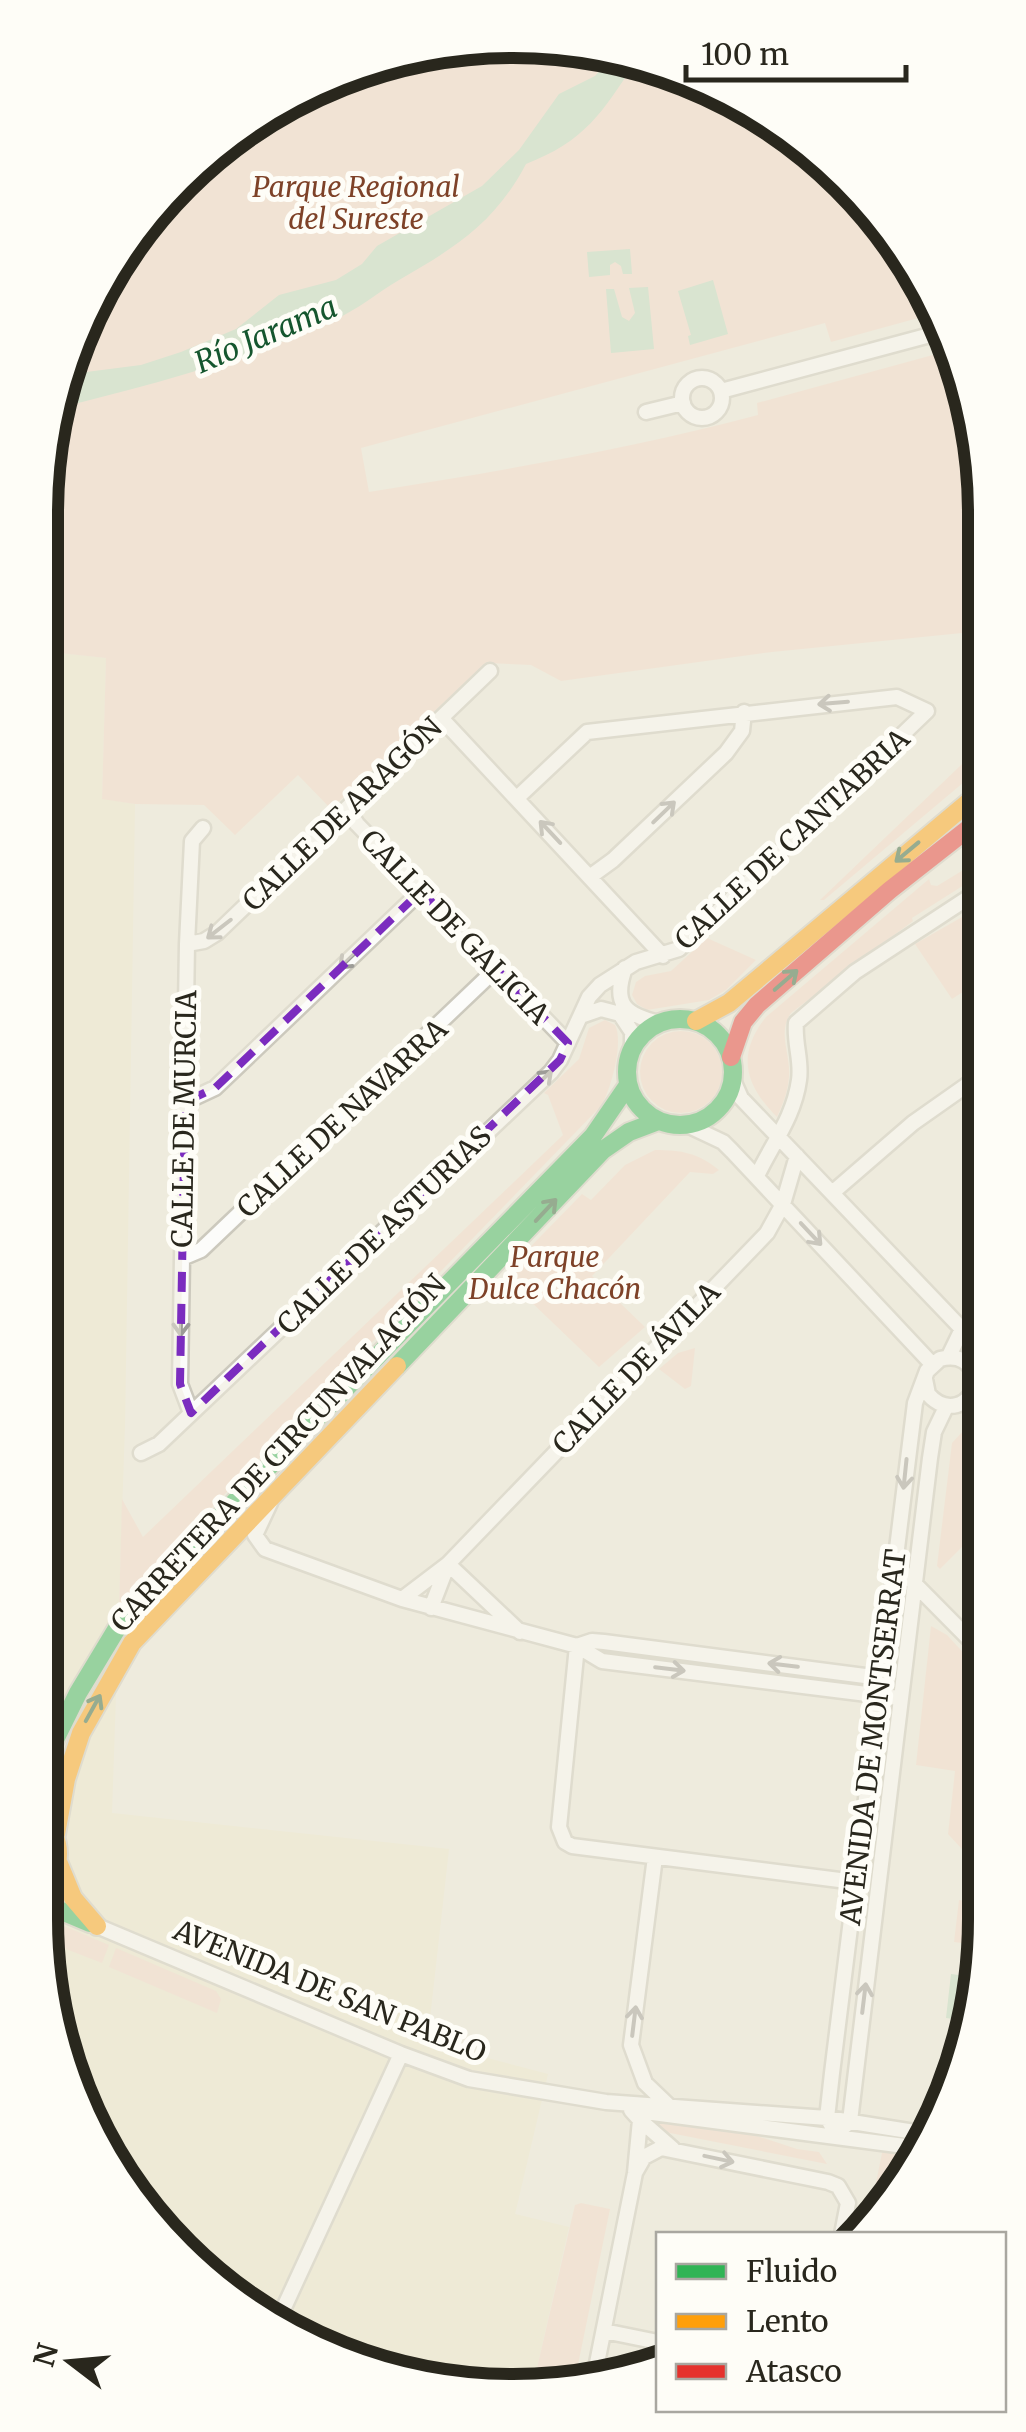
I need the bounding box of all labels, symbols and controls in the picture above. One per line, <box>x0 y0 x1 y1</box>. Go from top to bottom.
scale bar <box>686 20 906 82</box>
text: 100 m <box>701 35 789 73</box>
park label: Parque Regional del Sureste <box>252 169 460 237</box>
water label: Río Jarama <box>189 287 343 381</box>
one-way arrow <box>818 694 850 713</box>
street label: CALLE DE ARAGÓN <box>235 709 450 918</box>
street label: CALLE DE CANTABRIA <box>667 721 917 957</box>
one-way arrow <box>652 800 676 824</box>
one-way arrow <box>538 821 562 845</box>
street label: CALLE DE GALICIA <box>353 822 557 1032</box>
one-way arrow <box>895 840 920 863</box>
one-way arrow <box>206 918 232 940</box>
one-way arrow <box>338 946 363 969</box>
one-way arrow <box>773 968 798 991</box>
street label: CALLE DE MURCIA <box>164 990 204 1248</box>
street label: CALLE DE NAVARRA <box>229 1011 455 1225</box>
one-way arrow <box>528 1069 552 1093</box>
street label: CALLE DE ASTURIAS <box>269 1118 499 1342</box>
one-way arrow <box>534 1199 558 1223</box>
one-way arrow <box>799 1222 823 1246</box>
park label: Parque Dulce Chacón <box>468 1239 641 1307</box>
street label: CARRETERA DE CIRCUNVALACIÓN <box>103 1267 454 1639</box>
street label: CALLE DE ÁVILA <box>545 1274 728 1462</box>
one-way arrow <box>172 1304 190 1337</box>
one-way arrow <box>895 1457 914 1489</box>
street label: AVENIDA DE MONTSERRAT <box>832 1547 914 1928</box>
one-way arrow <box>768 1655 800 1674</box>
one-way arrow <box>653 1660 686 1679</box>
one-way arrow <box>84 1694 103 1724</box>
street label: AVENIDA DE SAN PABLO <box>167 1911 492 2070</box>
one-way arrow <box>855 1982 873 2014</box>
one-way arrow <box>625 2006 644 2038</box>
one-way arrow <box>702 2151 734 2170</box>
legend <box>656 2232 1006 2412</box>
text: Fluido <box>746 2252 837 2290</box>
text: Lento <box>746 2302 829 2340</box>
north arrow <box>20 2312 120 2412</box>
text: N <box>26 2340 66 2371</box>
text: Atasco <box>745 2352 842 2390</box>

